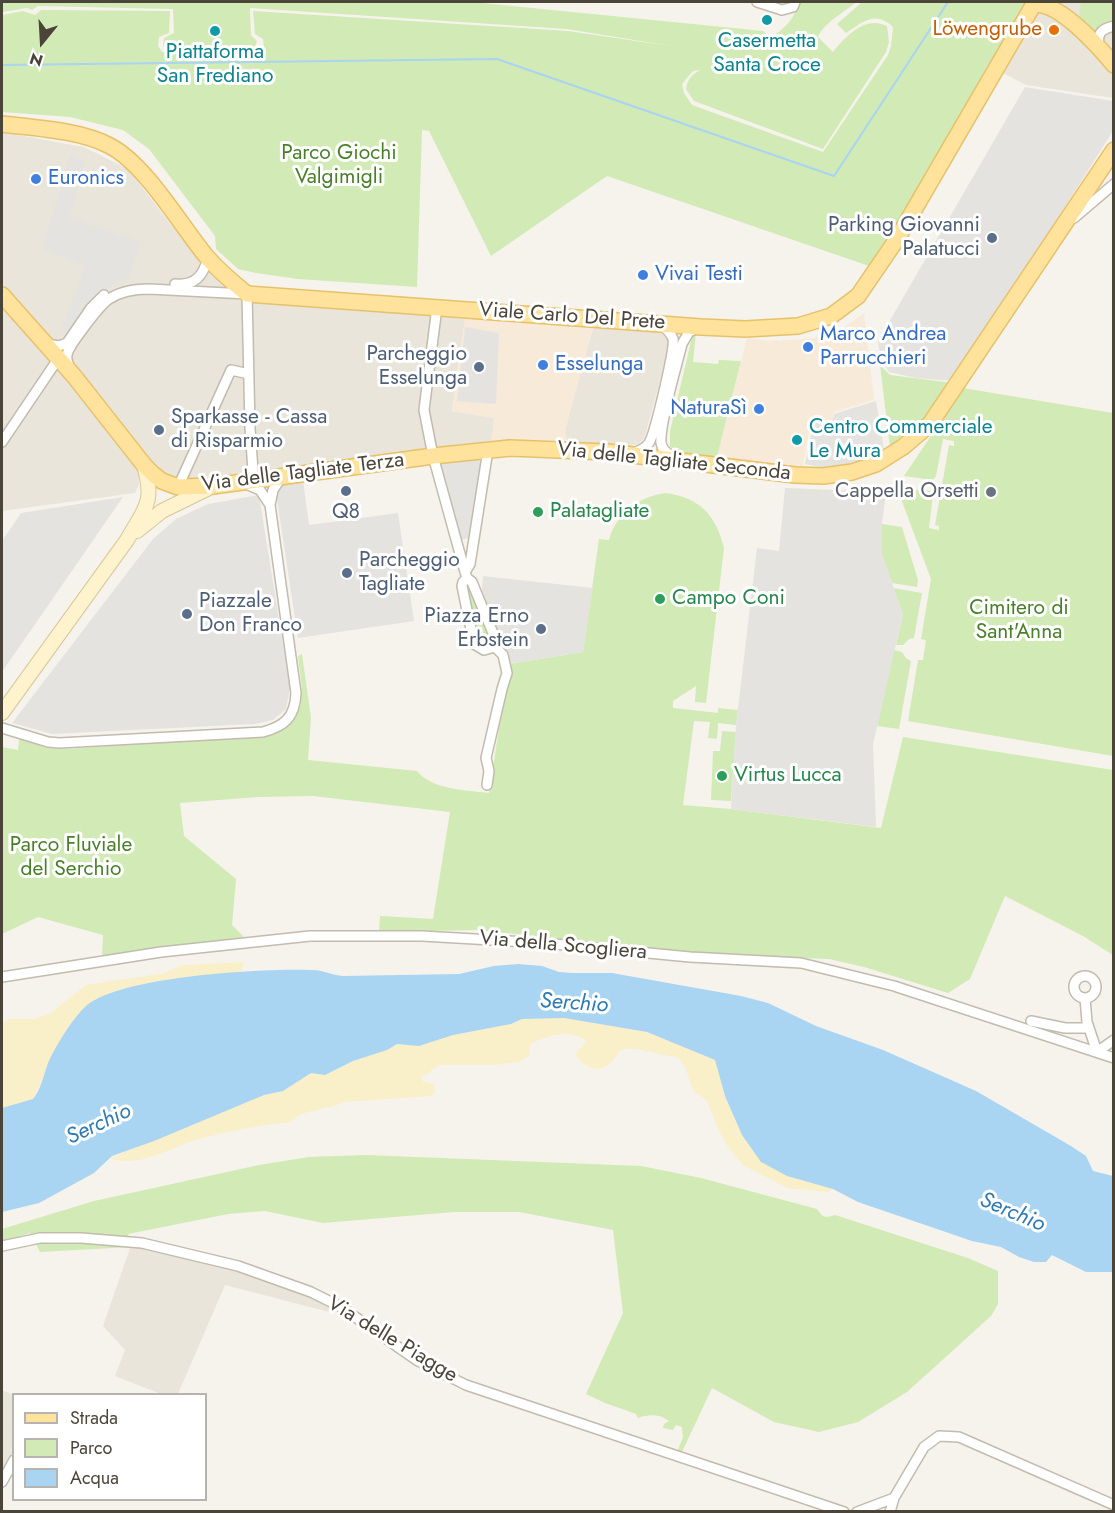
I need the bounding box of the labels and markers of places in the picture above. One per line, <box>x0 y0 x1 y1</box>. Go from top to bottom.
marker: Casermetta Santa Croce <box>760 13 774 27</box>
place label: Löwengrube <box>933 17 1042 43</box>
marker: Löwengrube <box>1047 23 1061 37</box>
marker: Piattaforma San Frediano <box>208 24 222 38</box>
place label: Casermetta Santa Croce <box>713 29 821 79</box>
place label: Piattaforma San Frediano <box>157 40 273 90</box>
place label: Euronics <box>48 166 124 192</box>
marker: Euronics <box>29 172 43 186</box>
place label: Parking Giovanni Palatucci <box>828 213 980 263</box>
marker: Parking Giovanni Palatucci <box>985 231 999 245</box>
place label: Vivai Testi <box>655 262 743 288</box>
marker: Vivai Testi <box>636 268 650 282</box>
place label: Marco Andrea Parrucchieri <box>820 322 946 372</box>
marker: Marco Andrea Parrucchieri <box>801 340 815 354</box>
place label: Parcheggio Esselunga <box>366 342 467 392</box>
place label: Esselunga <box>555 352 643 378</box>
marker: Esselunga <box>536 358 550 372</box>
marker: Parcheggio Esselunga <box>472 360 486 374</box>
place label: NaturaSì <box>670 396 747 422</box>
marker: NaturaSì <box>752 402 766 416</box>
place label: Sparkasse - Cassa di Risparmio <box>171 405 327 455</box>
place label: Centro Commerciale Le Mura <box>809 415 992 465</box>
marker: Sparkasse - Cassa di Risparmio <box>152 423 166 437</box>
marker: Centro Commerciale Le Mura <box>790 433 804 447</box>
place label: Cappella Orsetti <box>835 479 979 505</box>
marker: Q8 <box>339 484 353 498</box>
marker: Cappella Orsetti <box>984 485 998 499</box>
place label: Palatagliate <box>550 499 649 525</box>
place label: Q8 <box>332 500 360 526</box>
marker: Palatagliate <box>531 505 545 519</box>
place label: Parcheggio Tagliate <box>359 548 460 598</box>
marker: Parcheggio Tagliate <box>340 566 354 580</box>
place label: Campo Coni <box>672 586 785 612</box>
place label: Piazzale Don Franco <box>199 589 302 639</box>
marker: Campo Coni <box>653 592 667 606</box>
place label: Piazza Erno Erbstein <box>424 604 529 654</box>
marker: Piazzale Don Franco <box>180 607 194 621</box>
marker: Piazza Erno Erbstein <box>534 622 548 636</box>
place label: Virtus Lucca <box>734 763 842 789</box>
marker: Virtus Lucca <box>715 769 729 783</box>

